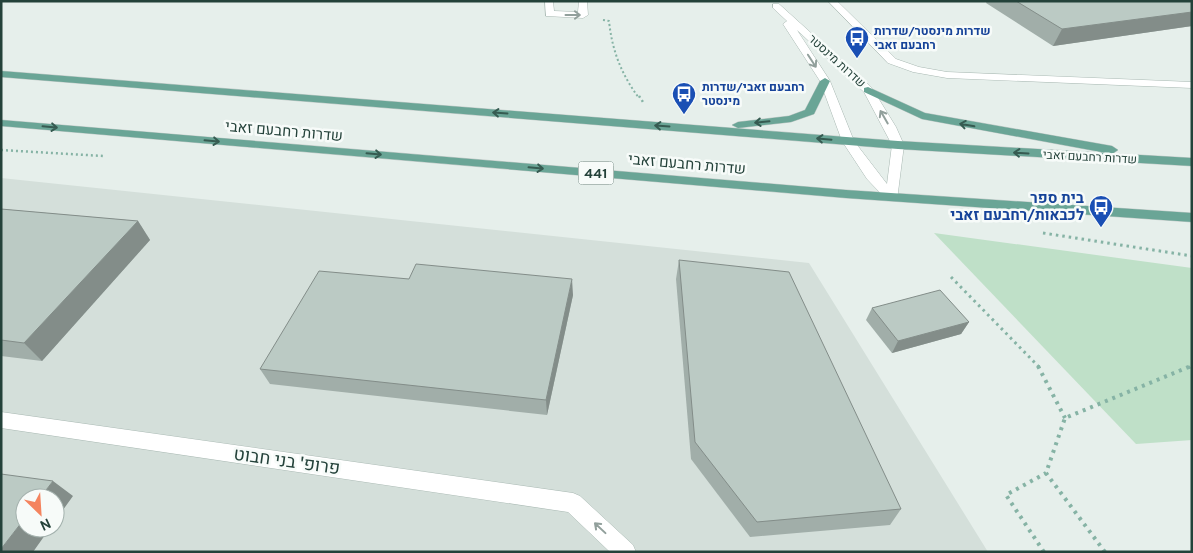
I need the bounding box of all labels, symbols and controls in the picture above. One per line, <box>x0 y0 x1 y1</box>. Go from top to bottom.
one-way arrow <box>564 10 581 20</box>
place label: שדרות מינסטר/שדרות רחבעם זאבי <box>874 24 991 54</box>
bus stop icon: שדרות מינסטר/שדרות רחבעם זאבי <box>844 25 870 59</box>
street label: שדרות מינסטר <box>804 32 868 92</box>
one-way arrow <box>807 54 817 68</box>
place label: רחבעם זאבי/שדרות מינסטר <box>702 80 805 110</box>
bus stop icon: רחבעם זאבי/שדרות מינסטר <box>671 81 697 115</box>
one-way arrow <box>492 108 508 118</box>
one-way arrow <box>878 110 888 124</box>
one-way arrow <box>755 117 771 127</box>
street label: שדרות רחבעם זאבי <box>224 118 343 147</box>
one-way arrow <box>960 120 976 130</box>
one-way arrow <box>654 121 670 130</box>
one-way arrow <box>42 123 58 132</box>
one-way arrow <box>816 134 832 143</box>
one-way arrow <box>203 136 219 146</box>
one-way arrow <box>1013 148 1029 157</box>
street label: שדרות רחבעם זאבי <box>1042 148 1137 168</box>
one-way arrow <box>365 150 381 159</box>
street label: שדרות רחבעם זאבי <box>627 151 746 180</box>
road number: 441 <box>578 162 614 184</box>
one-way arrow <box>527 163 543 173</box>
place label: בית ספר לכבאות/רחבעם זאבי <box>950 190 1084 226</box>
bus stop icon: בית ספר לכבאות/רחבעם זאבי <box>1088 194 1114 228</box>
street label: פרופ' בני חבוט <box>232 444 342 481</box>
north arrow <box>15 488 65 538</box>
text: N <box>37 514 53 533</box>
one-way arrow <box>593 522 606 534</box>

